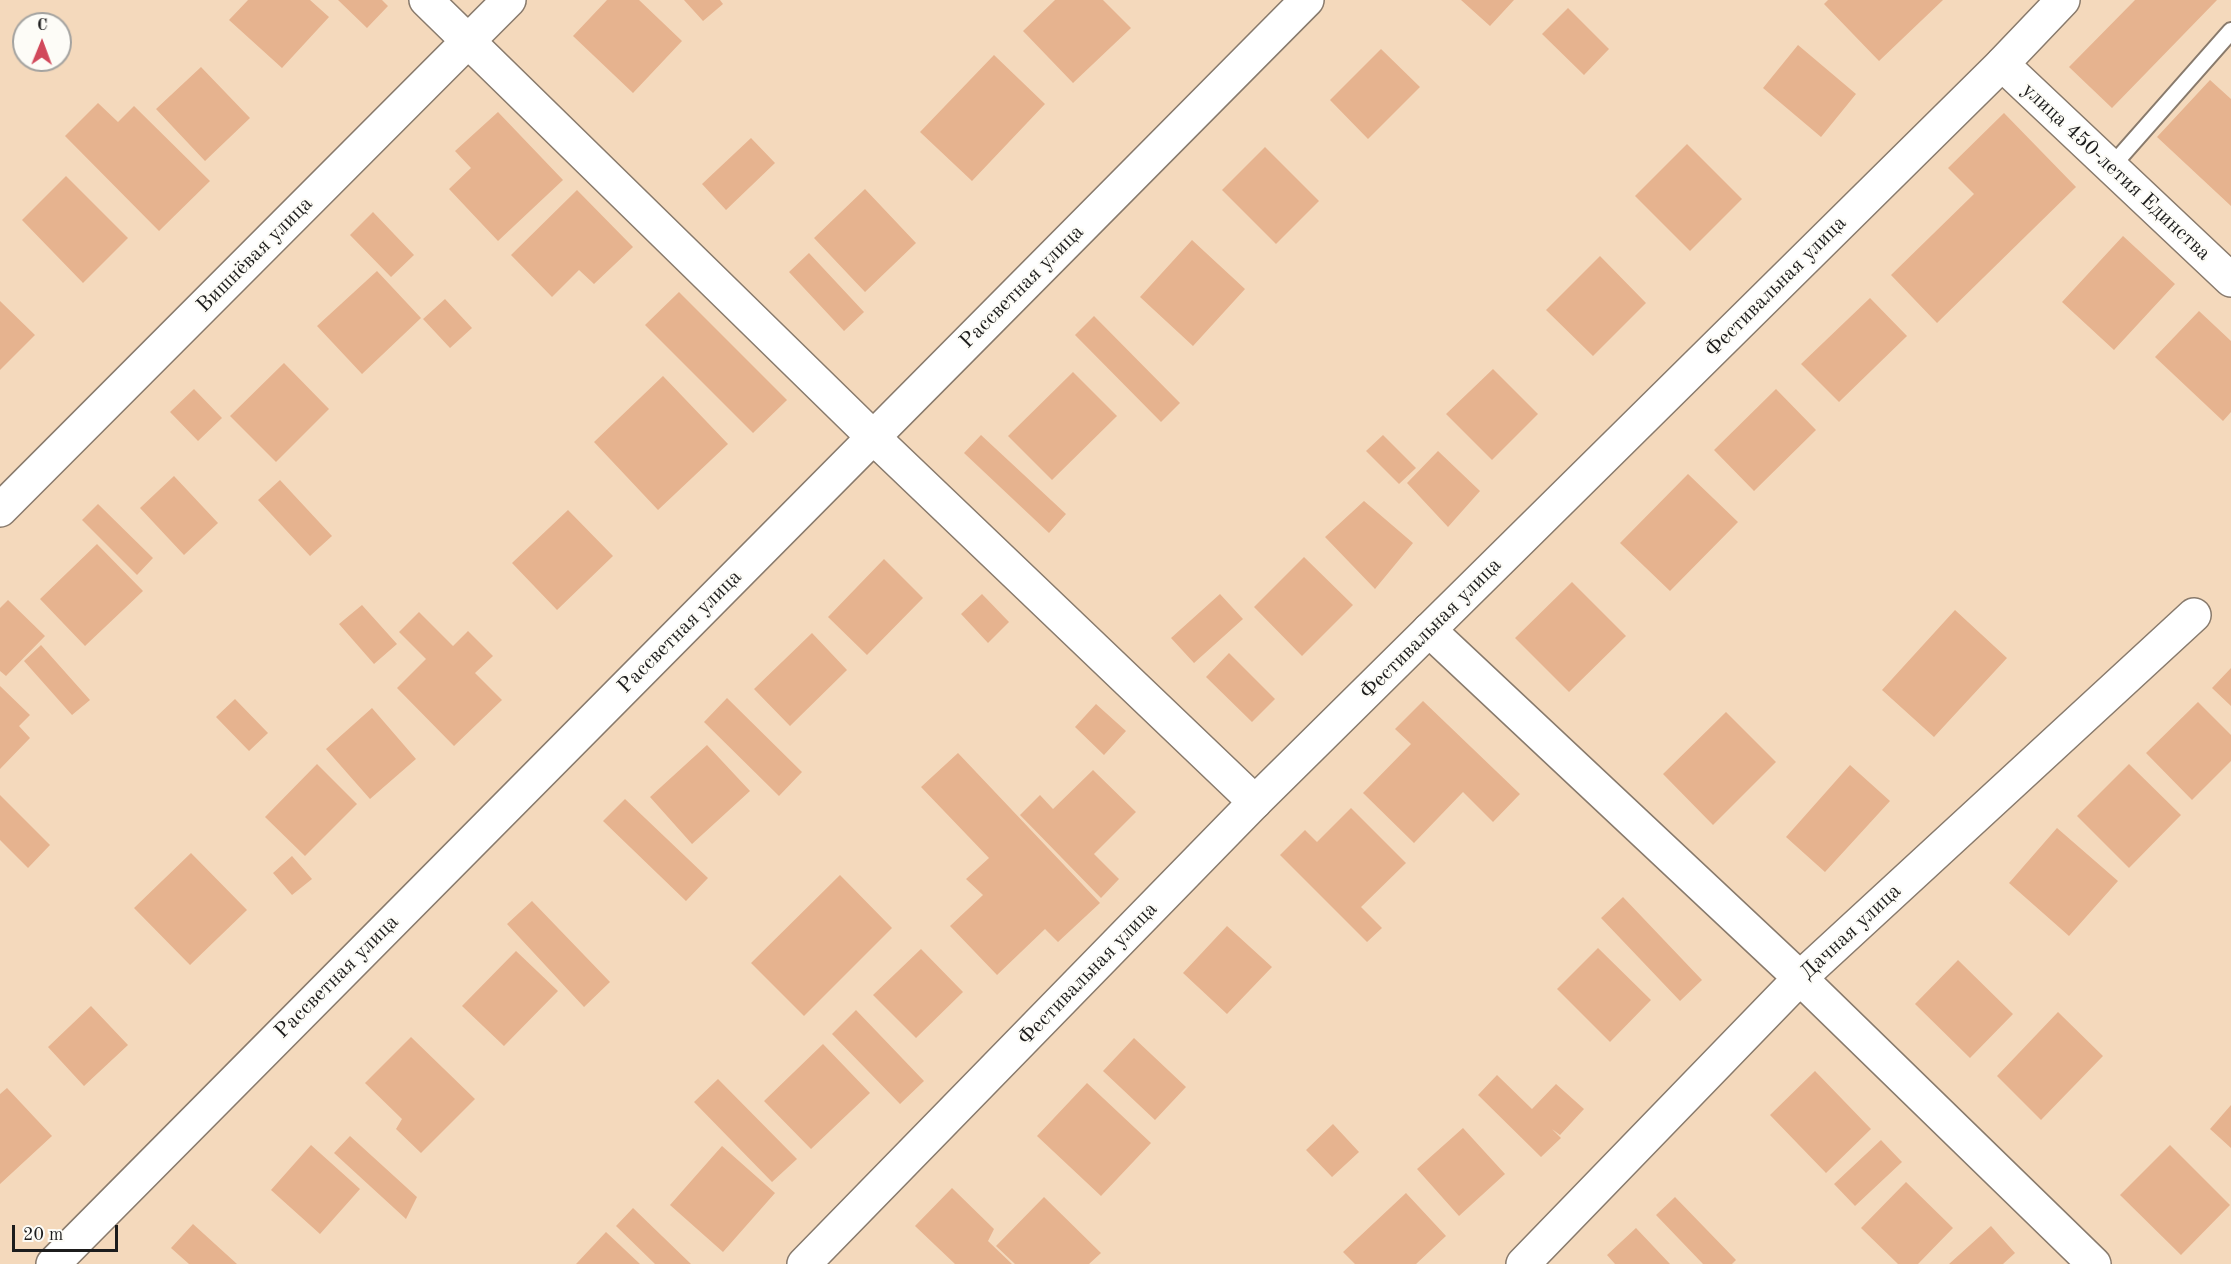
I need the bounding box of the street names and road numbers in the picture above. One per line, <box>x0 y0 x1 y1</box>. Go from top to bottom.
street label: улица 450-летия Единства <box>2016 78 2216 266</box>
street label: Вишнёвая улица <box>192 192 318 318</box>
street label: Фестивальная улица <box>1700 211 1852 363</box>
street label: Рассветная улица <box>955 220 1089 354</box>
street label: Фестивальная улица <box>1355 553 1507 705</box>
street label: Рассветная улица <box>613 565 747 699</box>
street label: Дачная улица <box>1795 879 1907 985</box>
street label: Фестивальная улица <box>1013 897 1163 1051</box>
street label: Рассветная улица <box>270 910 404 1044</box>

